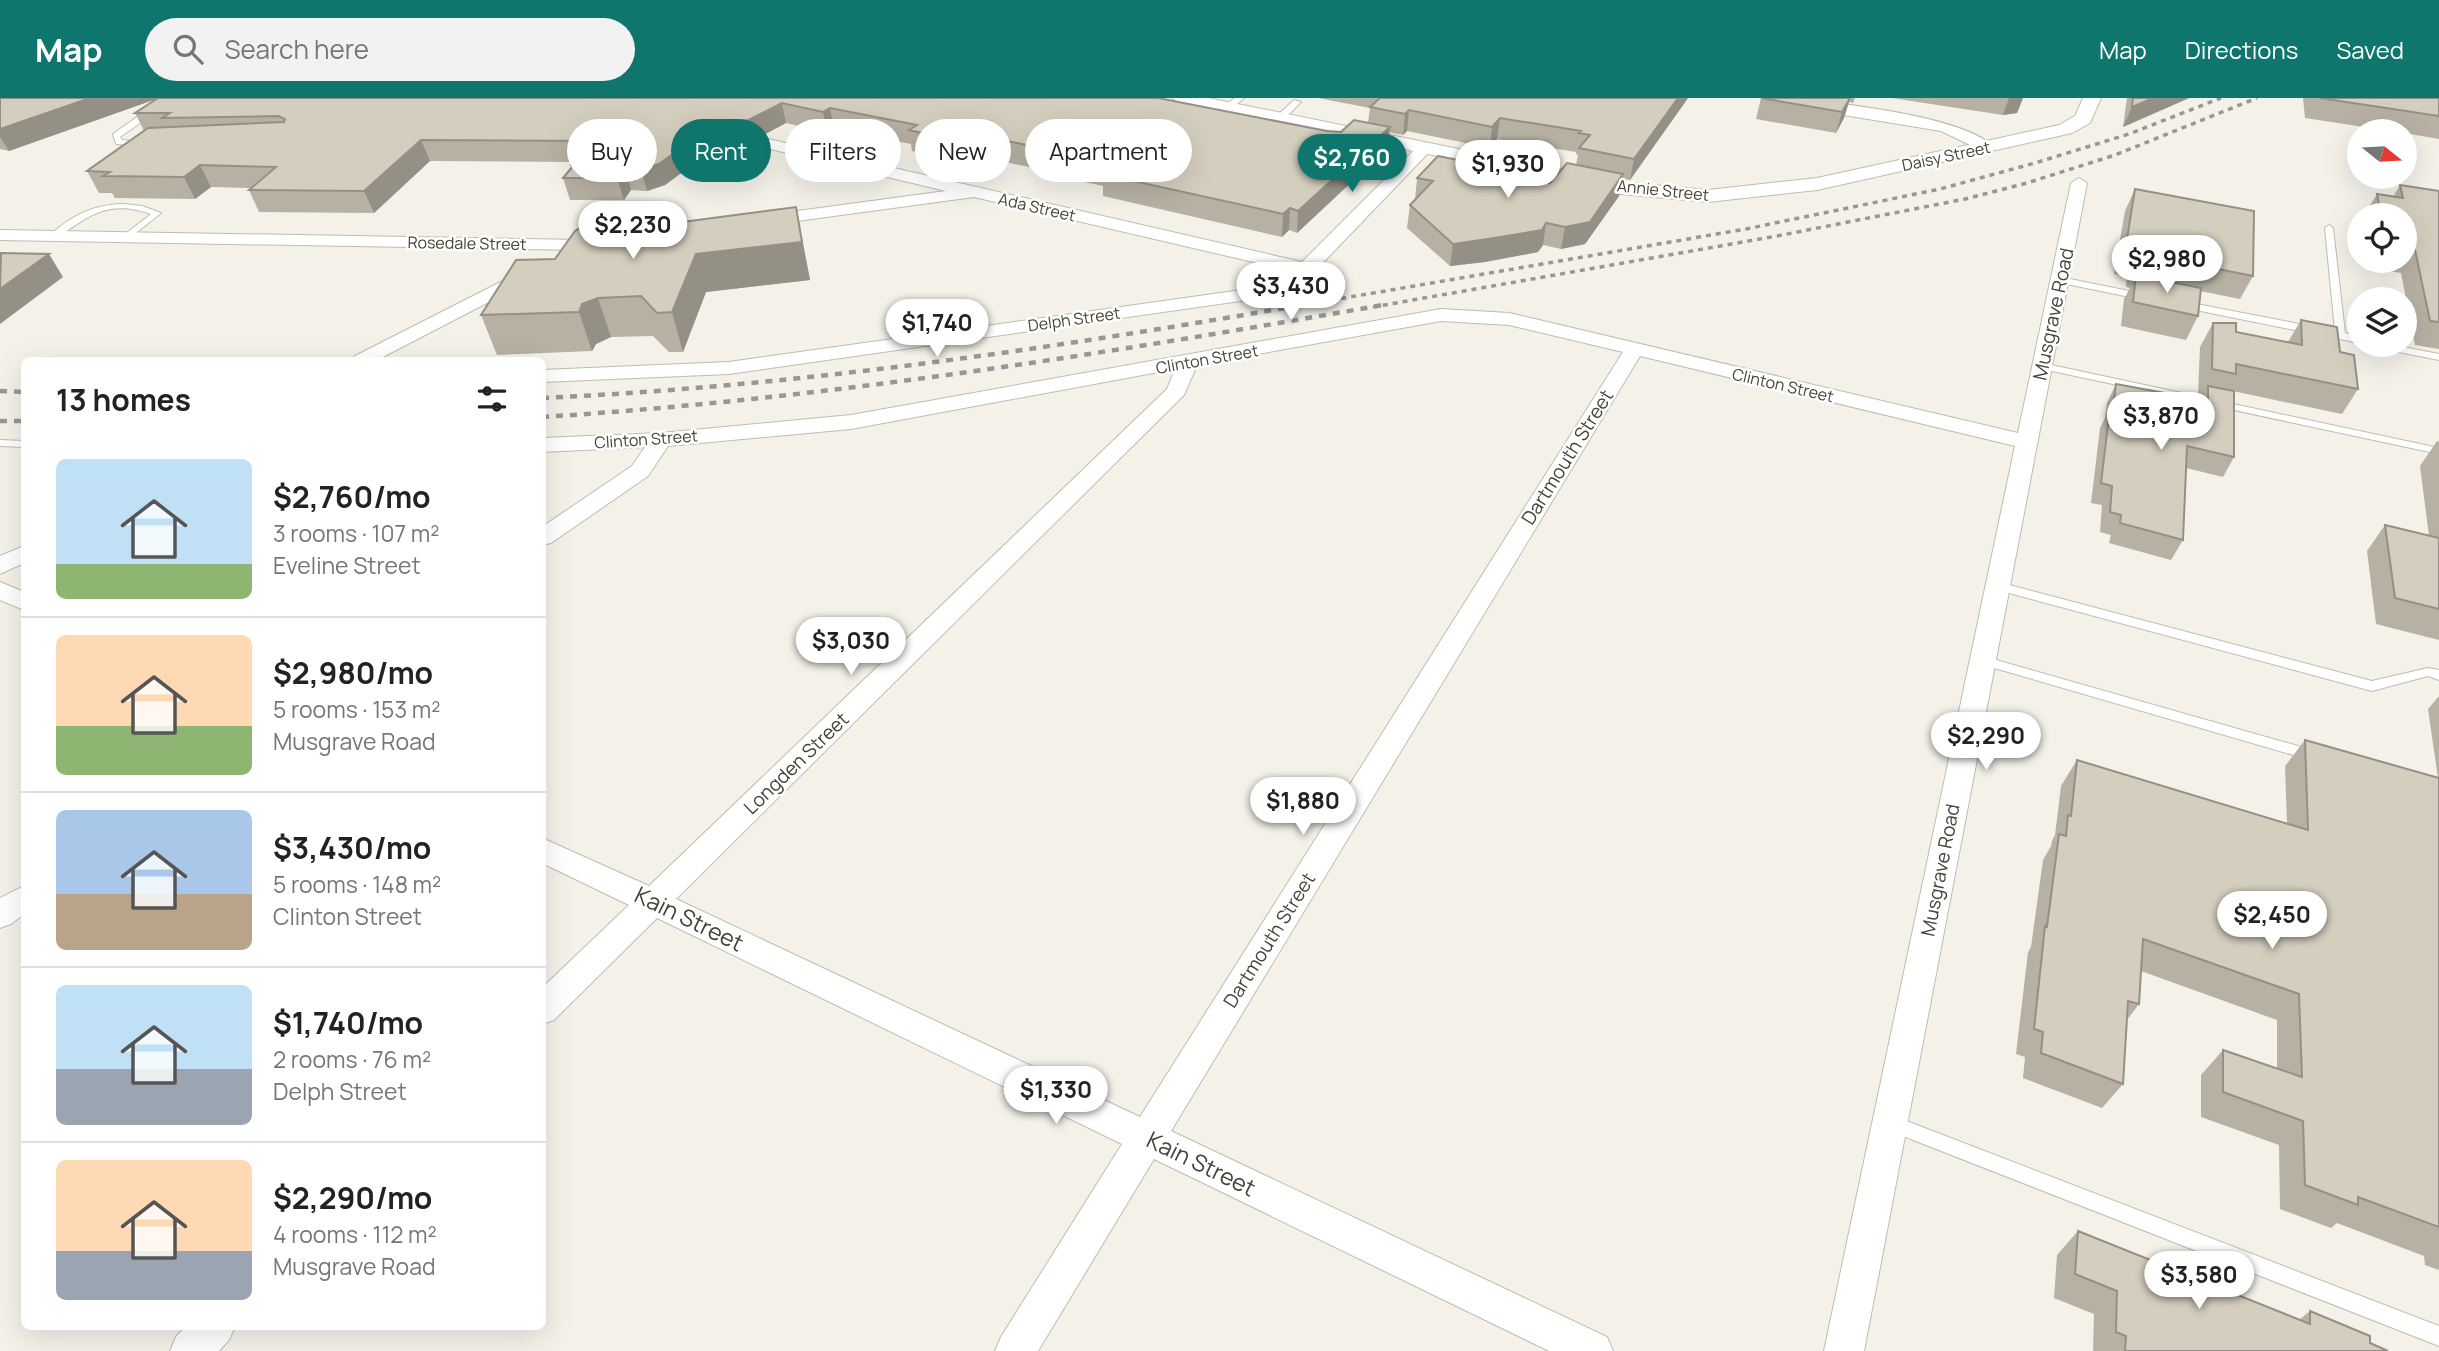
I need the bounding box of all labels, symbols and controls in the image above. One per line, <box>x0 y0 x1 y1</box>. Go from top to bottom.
search box <box>145 18 635 81</box>
text: Map <box>35 27 103 72</box>
icon: search <box>169 30 207 68</box>
text: Search here <box>225 31 369 67</box>
text: Map <box>2099 33 2147 66</box>
text: Directions <box>2185 33 2298 66</box>
text: Saved <box>2336 33 2404 66</box>
chip: Buy <box>567 119 657 182</box>
chip: Rent <box>671 119 771 182</box>
chip: Filters <box>785 119 901 182</box>
chip: New <box>915 119 1011 182</box>
chip: Apartment <box>1025 119 1192 182</box>
north arrow <box>2347 119 2417 189</box>
map controls <box>2347 119 2417 357</box>
pin: $2,760 <box>1295 134 1409 194</box>
street label: Daisy Street <box>1900 136 1992 176</box>
pin: $1,930 <box>1451 140 1565 200</box>
text: $2,760 <box>1314 141 1390 173</box>
text: $1,930 <box>1471 147 1545 179</box>
street label: Annie Street <box>1616 174 1710 206</box>
street label: Ada Street <box>996 187 1078 227</box>
pin: $2,230 <box>576 202 690 261</box>
button: locate <box>2347 203 2417 273</box>
text: $2,230 <box>594 208 672 240</box>
street label: Rosedale Street <box>407 231 527 255</box>
pin: $2,980 <box>2110 236 2224 295</box>
text: $2,980 <box>2128 242 2206 274</box>
street label: Musgrave Road <box>2026 246 2080 382</box>
pin: $3,430 <box>1234 262 1348 322</box>
text: $3,430 <box>1252 269 1330 301</box>
button: layers <box>2347 287 2417 357</box>
pin: $1,740 <box>880 300 994 359</box>
street label: Delph Street <box>1026 302 1122 336</box>
text: $1,740 <box>901 306 973 338</box>
street label: Clinton Street <box>1154 339 1260 379</box>
street label: Clinton Street <box>1730 363 1836 407</box>
text: 13 homes <box>56 379 191 420</box>
icon: filters <box>473 380 511 418</box>
street label: Dartmouth Street <box>1515 384 1619 530</box>
pin: $3,870 <box>2104 392 2218 452</box>
text: $3,870 <box>2123 399 2199 431</box>
street label: Clinton Street <box>594 424 698 454</box>
text: $2,760/mo <box>273 476 431 517</box>
icon: home <box>112 487 196 571</box>
text: 3 rooms · 107 m² <box>273 517 439 549</box>
text: Eveline Street <box>273 549 421 581</box>
pin: $3,030 <box>794 618 908 677</box>
text: $3,030 <box>812 624 890 656</box>
text: $2,980/mo <box>273 652 433 693</box>
icon: home <box>112 663 196 747</box>
text: 5 rooms · 153 m² <box>273 693 440 725</box>
street label: Longden Street <box>738 706 854 820</box>
pin: $2,290 <box>1929 712 2043 772</box>
text: $2,290 <box>1947 719 2025 751</box>
text: Musgrave Road <box>273 725 436 757</box>
pin: $1,880 <box>1246 778 1360 837</box>
text: $1,880 <box>1266 784 1340 816</box>
street label: Musgrave Road <box>1914 802 1966 938</box>
text: $3,430/mo <box>273 827 431 868</box>
icon: home <box>112 838 196 922</box>
street label: Dartmouth Street <box>1217 867 1321 1013</box>
text: 5 rooms · 148 m² <box>273 868 441 900</box>
street label: Kain Street <box>630 878 749 958</box>
pin: $2,450 <box>2215 892 2329 951</box>
text: $2,450 <box>2233 898 2311 930</box>
text: Clinton Street <box>273 900 422 932</box>
text: $1,740/mo <box>273 1002 423 1043</box>
icon: home <box>112 1013 196 1097</box>
text: 2 rooms · 76 m² <box>273 1043 431 1075</box>
pin: $1,330 <box>999 1066 1113 1126</box>
text: $1,330 <box>1020 1073 1092 1105</box>
text: Delph Street <box>273 1075 407 1107</box>
street label: Kain Street <box>1142 1123 1261 1203</box>
text: $2,290/mo <box>273 1177 432 1218</box>
icon: home <box>112 1188 196 1272</box>
text: 4 rooms · 112 m² <box>273 1218 437 1250</box>
text: Musgrave Road <box>273 1250 436 1282</box>
pin: $3,580 <box>2142 1252 2256 1311</box>
text: $3,580 <box>2160 1258 2238 1290</box>

